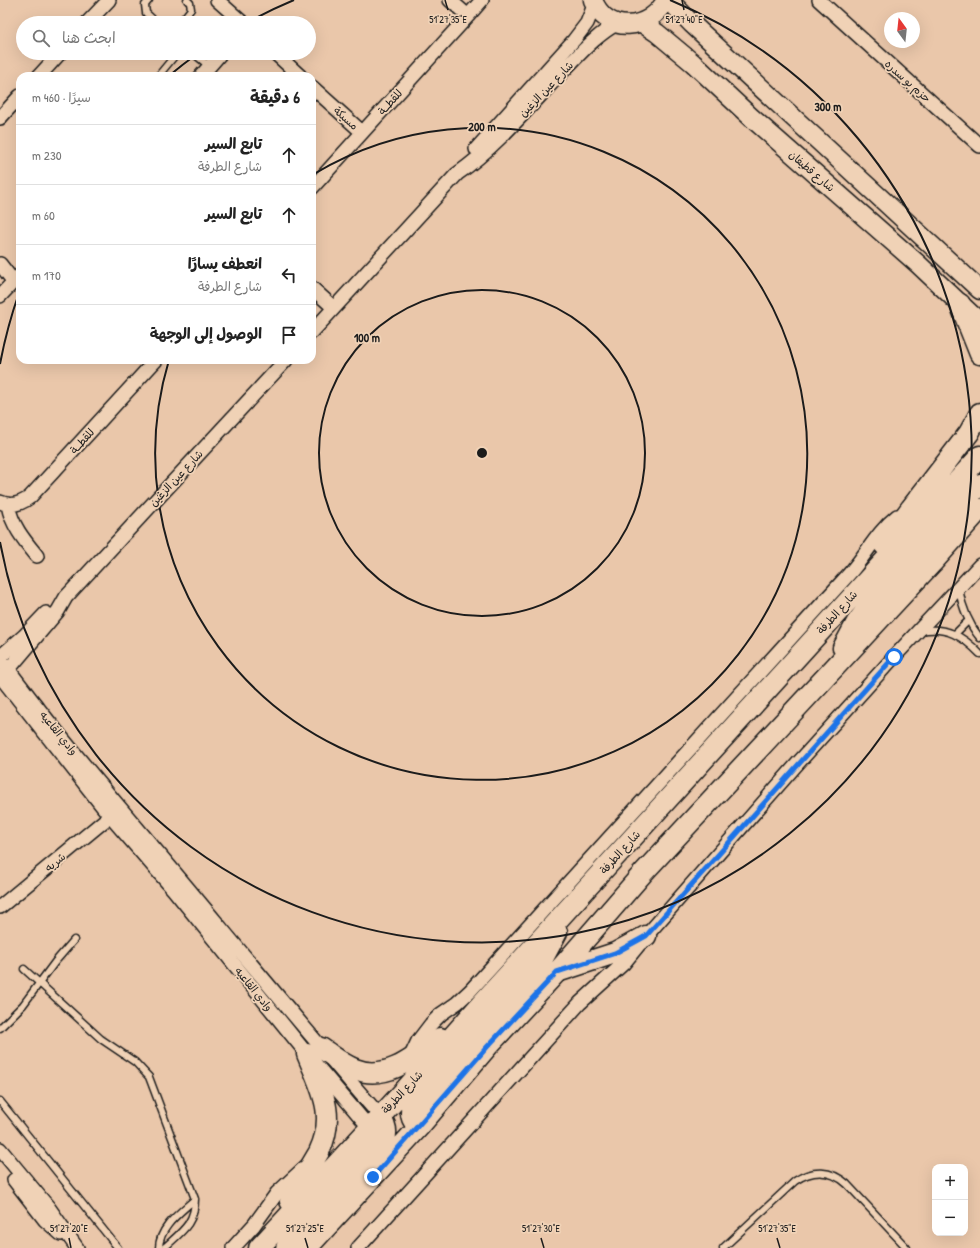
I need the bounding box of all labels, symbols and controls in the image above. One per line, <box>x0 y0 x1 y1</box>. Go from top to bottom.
north arrow <box>884 12 920 48</box>
text: 51°27'35"E <box>429 13 467 26</box>
text: 51°27'40"E <box>665 13 703 26</box>
search box <box>16 16 316 60</box>
icon: search <box>30 27 52 49</box>
text: ابحث هنا <box>62 27 116 48</box>
street label: حزم بو سدره <box>881 57 934 107</box>
street label: شارع عين الزغين <box>516 58 578 121</box>
text: 6 دقيقة <box>250 85 300 108</box>
street label: للقطــة <box>375 86 405 118</box>
text: سيرًا · 460 m <box>32 88 91 106</box>
text: 300 m <box>814 98 842 115</box>
street label: مسيكة <box>331 103 361 133</box>
text: 200 m <box>468 118 496 135</box>
text: تابع السير <box>205 133 262 154</box>
icon: ahead <box>278 144 300 166</box>
text: 230 m <box>32 146 62 164</box>
street label: شارع قطيفان <box>785 147 838 196</box>
text: شارع الطرفة <box>198 157 262 175</box>
text: تابع السير <box>205 203 262 224</box>
icon: ahead <box>278 204 300 226</box>
text: 60 m <box>32 206 55 224</box>
text: انعطف يسارًا <box>188 253 262 274</box>
icon: left <box>278 264 300 286</box>
text: 170 m <box>32 266 61 284</box>
text: شارع الطرفة <box>198 277 262 295</box>
text: الوصول إلى الوجهة <box>150 323 262 344</box>
icon: arrive <box>278 324 300 346</box>
text: 100 m <box>354 329 380 346</box>
street label: للقطــة <box>67 425 97 457</box>
centre of rings <box>475 446 489 460</box>
street label: شارع عين الزغين <box>146 447 207 511</box>
street label: شارع الطرفة <box>814 587 862 638</box>
route start <box>885 648 903 666</box>
street label: وادي القاعيه <box>35 708 81 759</box>
street label: شارع الطرفة <box>597 827 645 878</box>
street label: شريه <box>42 849 68 875</box>
street label: وادي القاعيه <box>230 964 276 1015</box>
street label: شارع الطرفة <box>378 1067 427 1118</box>
map controls <box>932 1164 968 1236</box>
button: + <box>932 1164 968 1200</box>
route end <box>364 1168 382 1186</box>
button: − <box>932 1200 968 1236</box>
text: 51°27'20"E <box>50 1222 89 1235</box>
text: 51°27'25"E <box>286 1222 324 1235</box>
text: 51°27'30"E <box>522 1222 561 1235</box>
text: 51°27'35"E <box>758 1222 796 1235</box>

